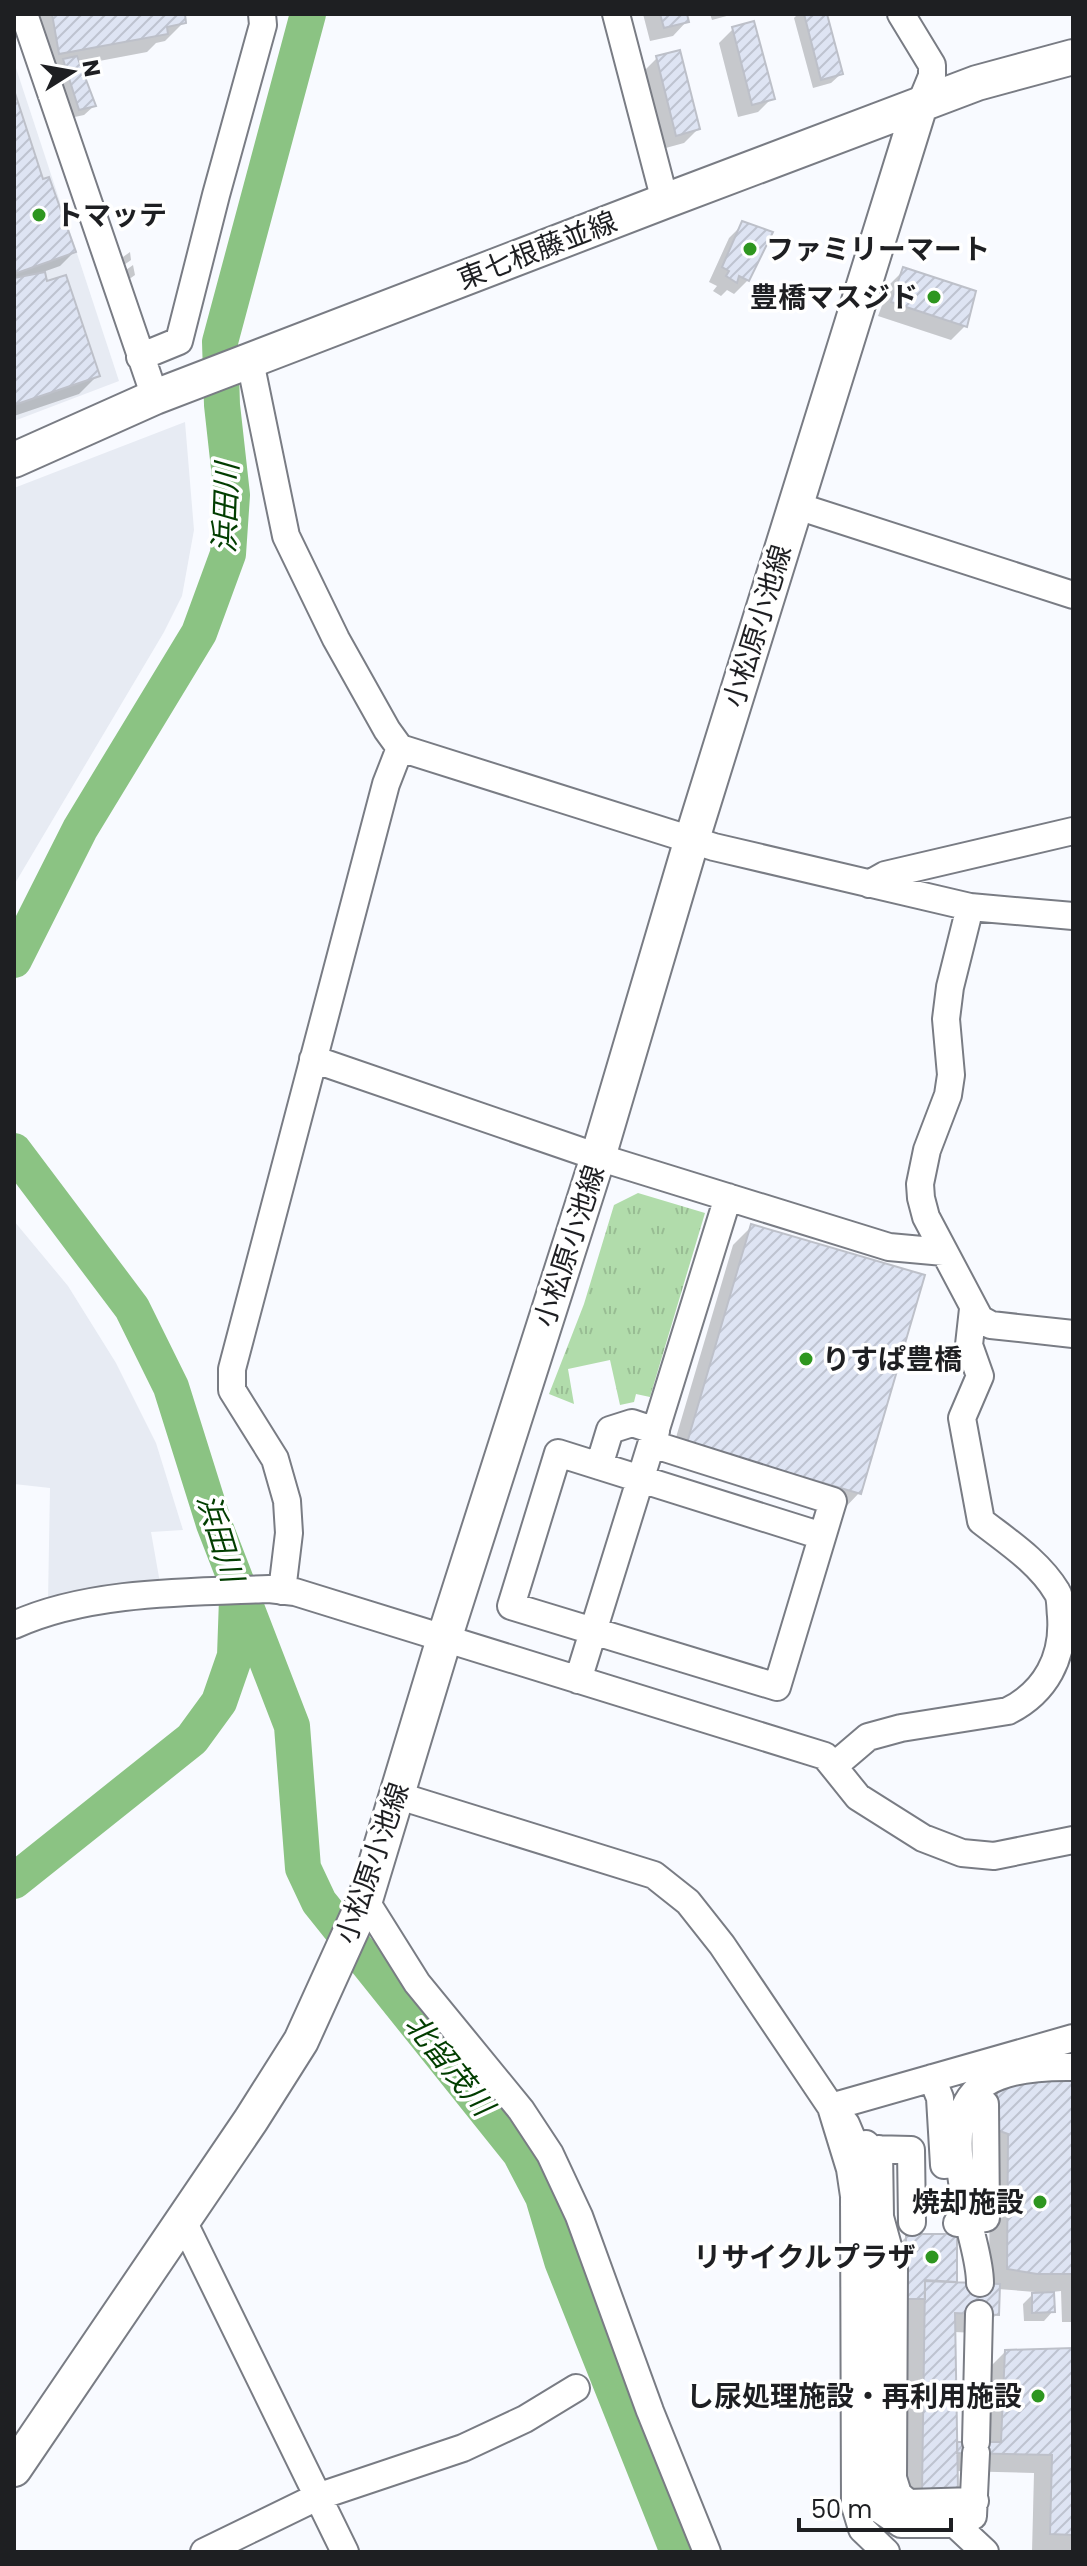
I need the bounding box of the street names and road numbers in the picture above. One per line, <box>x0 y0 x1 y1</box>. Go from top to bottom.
street label: 東七根藤並線 <box>452 202 623 299</box>
street label: 小松原小池線 <box>714 540 801 712</box>
street label: 小松原小池線 <box>525 1160 614 1332</box>
street label: 小松原小池線 <box>327 1777 418 1949</box>

